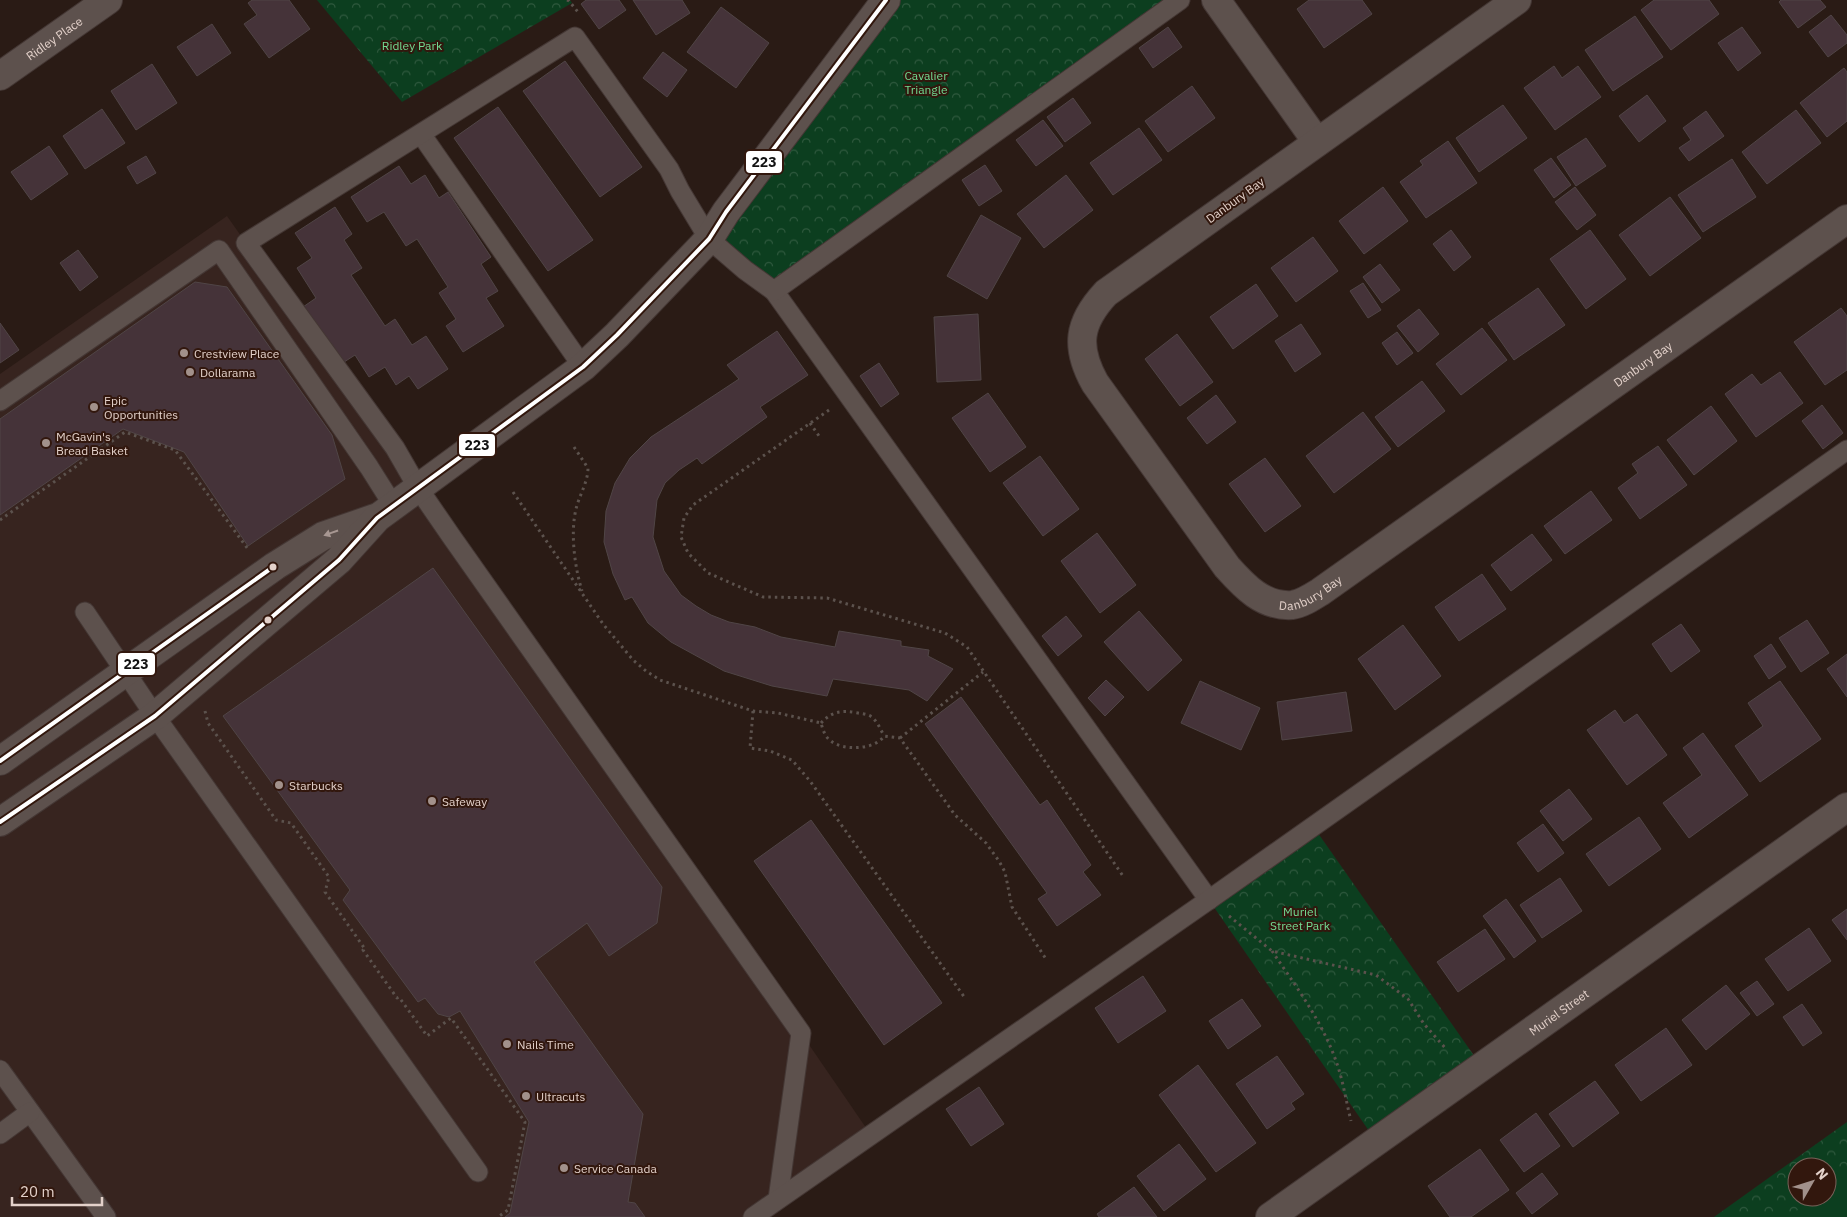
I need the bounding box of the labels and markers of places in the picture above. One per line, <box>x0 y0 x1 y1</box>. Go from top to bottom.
place label: Crestview Place <box>194 346 280 361</box>
marker: Crestview Place <box>178 347 190 359</box>
place label: Dollarama <box>200 365 256 380</box>
marker: Dollarama <box>184 366 196 378</box>
place label: Epic Opportunities <box>104 393 178 422</box>
marker: Epic Opportunities <box>88 401 100 413</box>
place label: McGavin's Bread Basket <box>56 429 128 458</box>
marker: McGavin's Bread Basket <box>40 437 52 449</box>
unlabelled marker <box>268 562 278 572</box>
unlabelled marker <box>263 615 273 625</box>
place label: Starbucks <box>289 778 343 793</box>
marker: Starbucks <box>273 779 285 791</box>
place label: Safeway <box>442 794 487 809</box>
marker: Safeway <box>426 795 438 807</box>
place label: Nails Time <box>517 1037 574 1052</box>
marker: Nails Time <box>501 1038 513 1050</box>
place label: Ultracuts <box>536 1089 585 1104</box>
marker: Ultracuts <box>520 1090 532 1102</box>
place label: Service Canada <box>574 1161 657 1176</box>
marker: Service Canada <box>558 1162 570 1174</box>

